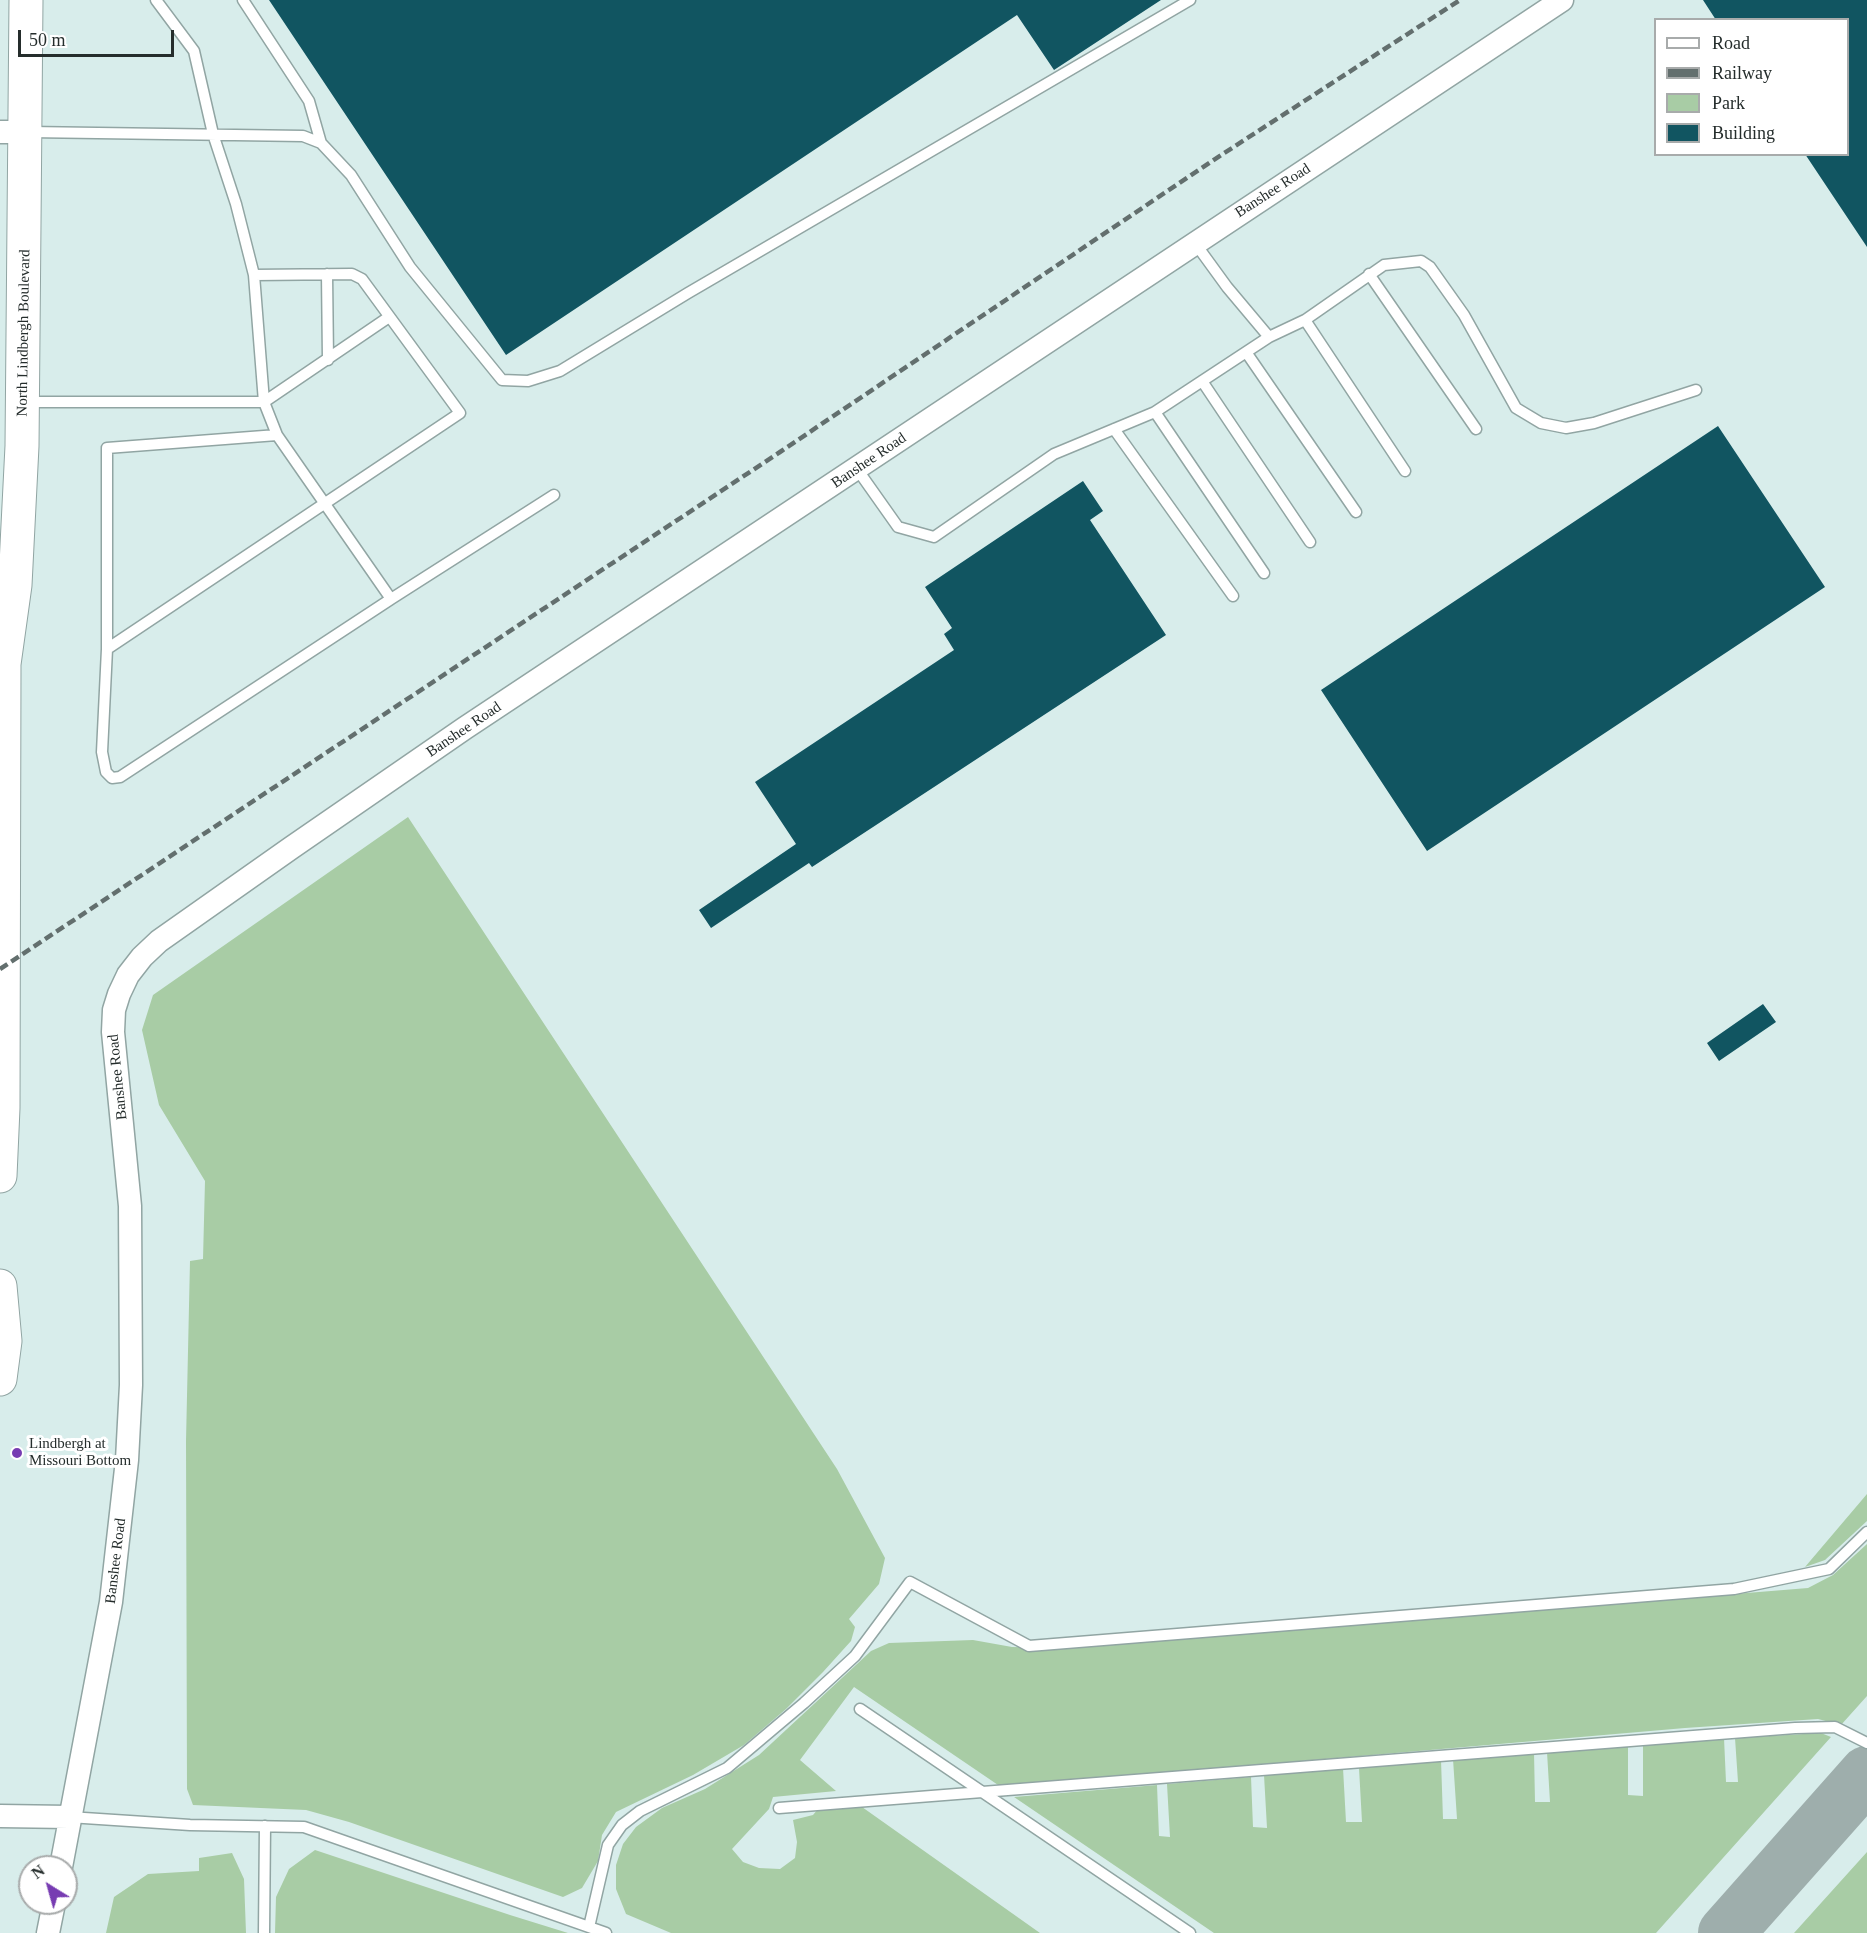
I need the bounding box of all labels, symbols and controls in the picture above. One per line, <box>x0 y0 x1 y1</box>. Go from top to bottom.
scale bar <box>21 18 177 56</box>
legend <box>1654 18 1849 156</box>
text: 50 m <box>29 30 66 50</box>
text: Road <box>1712 33 1750 53</box>
text: Railway <box>1712 63 1772 83</box>
text: Park <box>1712 93 1745 113</box>
text: Building <box>1712 123 1775 143</box>
street label: Banshee Road <box>1232 160 1314 222</box>
street label: North Lindbergh Boulevard <box>14 249 34 417</box>
street label: Banshee Road <box>828 429 910 493</box>
street label: Banshee Road <box>423 698 505 762</box>
street label: Banshee Road <box>105 1033 131 1121</box>
place label: Lindbergh at Missouri Bottom <box>29 1435 131 1470</box>
marker: Lindbergh at Missouri Bottom <box>10 1446 24 1460</box>
street label: Banshee Road <box>102 1517 130 1605</box>
north arrow <box>18 1855 78 1915</box>
text: N <box>28 1862 48 1882</box>

